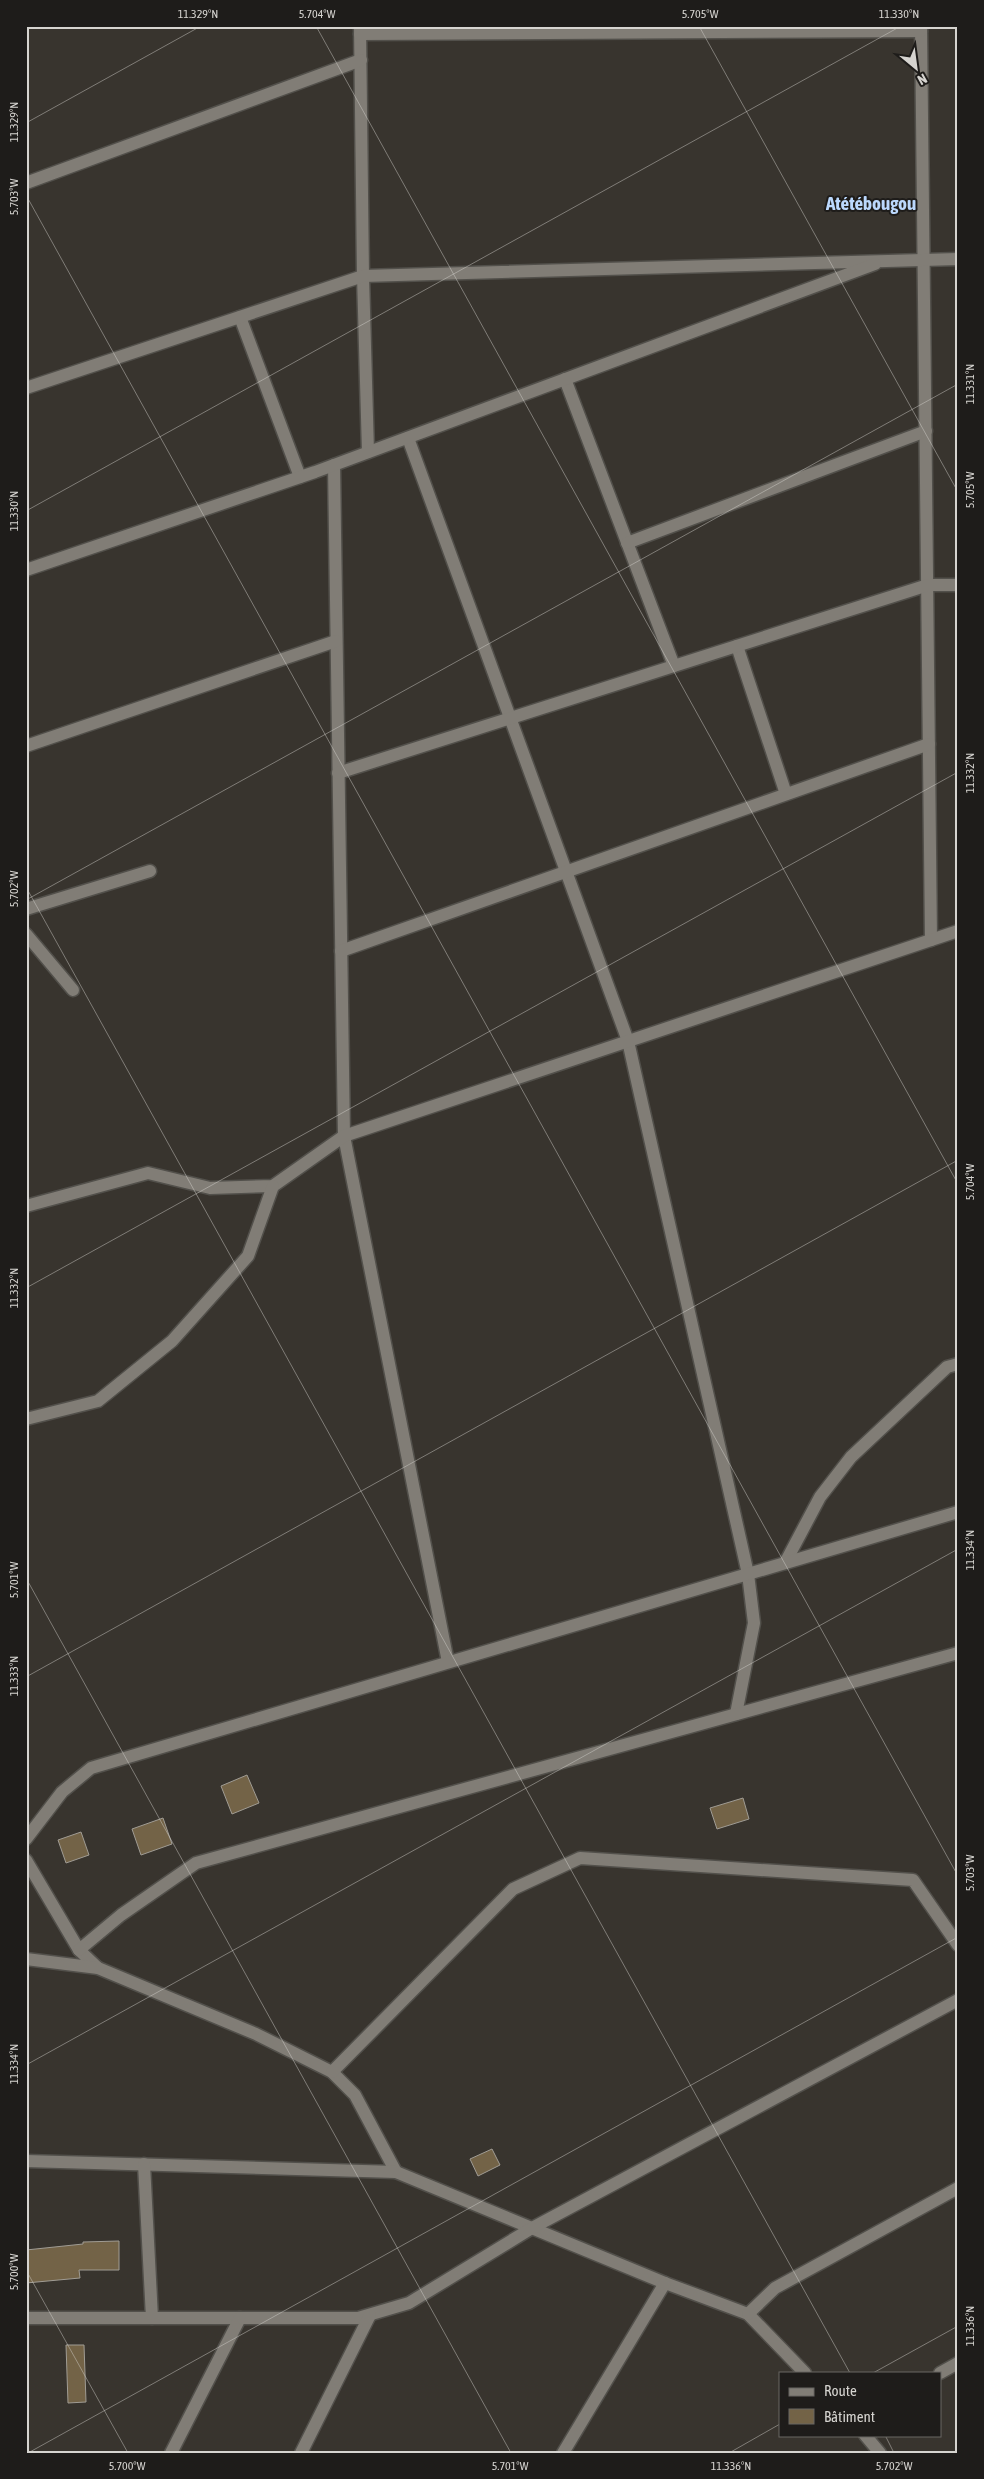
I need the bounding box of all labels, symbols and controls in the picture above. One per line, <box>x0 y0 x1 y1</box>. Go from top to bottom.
text: 11.329°N <box>178 7 218 21</box>
text: 5.704°W <box>299 7 336 21</box>
text: 5.705°W <box>682 7 719 21</box>
text: 11.330°N <box>879 7 919 21</box>
north arrow <box>892 42 942 92</box>
text: N <box>915 70 930 88</box>
text: 11.329°N <box>7 102 21 142</box>
text: 5.703°W <box>7 178 21 215</box>
district label: Atétébougou <box>825 192 916 214</box>
text: 11.331°N <box>963 364 977 404</box>
text: 5.705°W <box>963 471 977 508</box>
text: 11.330°N <box>7 491 21 531</box>
text: 11.332°N <box>963 753 977 793</box>
text: 5.702°W <box>7 870 21 907</box>
text: 5.704°W <box>963 1163 977 1200</box>
text: 11.332°N <box>7 1268 21 1308</box>
text: 11.334°N <box>963 1530 977 1570</box>
text: 5.701°W <box>7 1561 21 1598</box>
text: 11.333°N <box>7 1656 21 1696</box>
text: 5.703°W <box>963 1854 977 1891</box>
text: 11.334°N <box>7 2044 21 2084</box>
text: 5.700°W <box>7 2253 21 2290</box>
text: 11.336°N <box>963 2306 977 2346</box>
legend <box>779 2372 942 2436</box>
text: Route <box>824 2382 857 2399</box>
text: Bâtiment <box>824 2408 875 2425</box>
text: 5.700°W <box>109 2459 146 2473</box>
text: 5.701°W <box>492 2459 529 2473</box>
text: 11.336°N <box>711 2459 751 2473</box>
text: 5.702°W <box>876 2459 913 2473</box>

